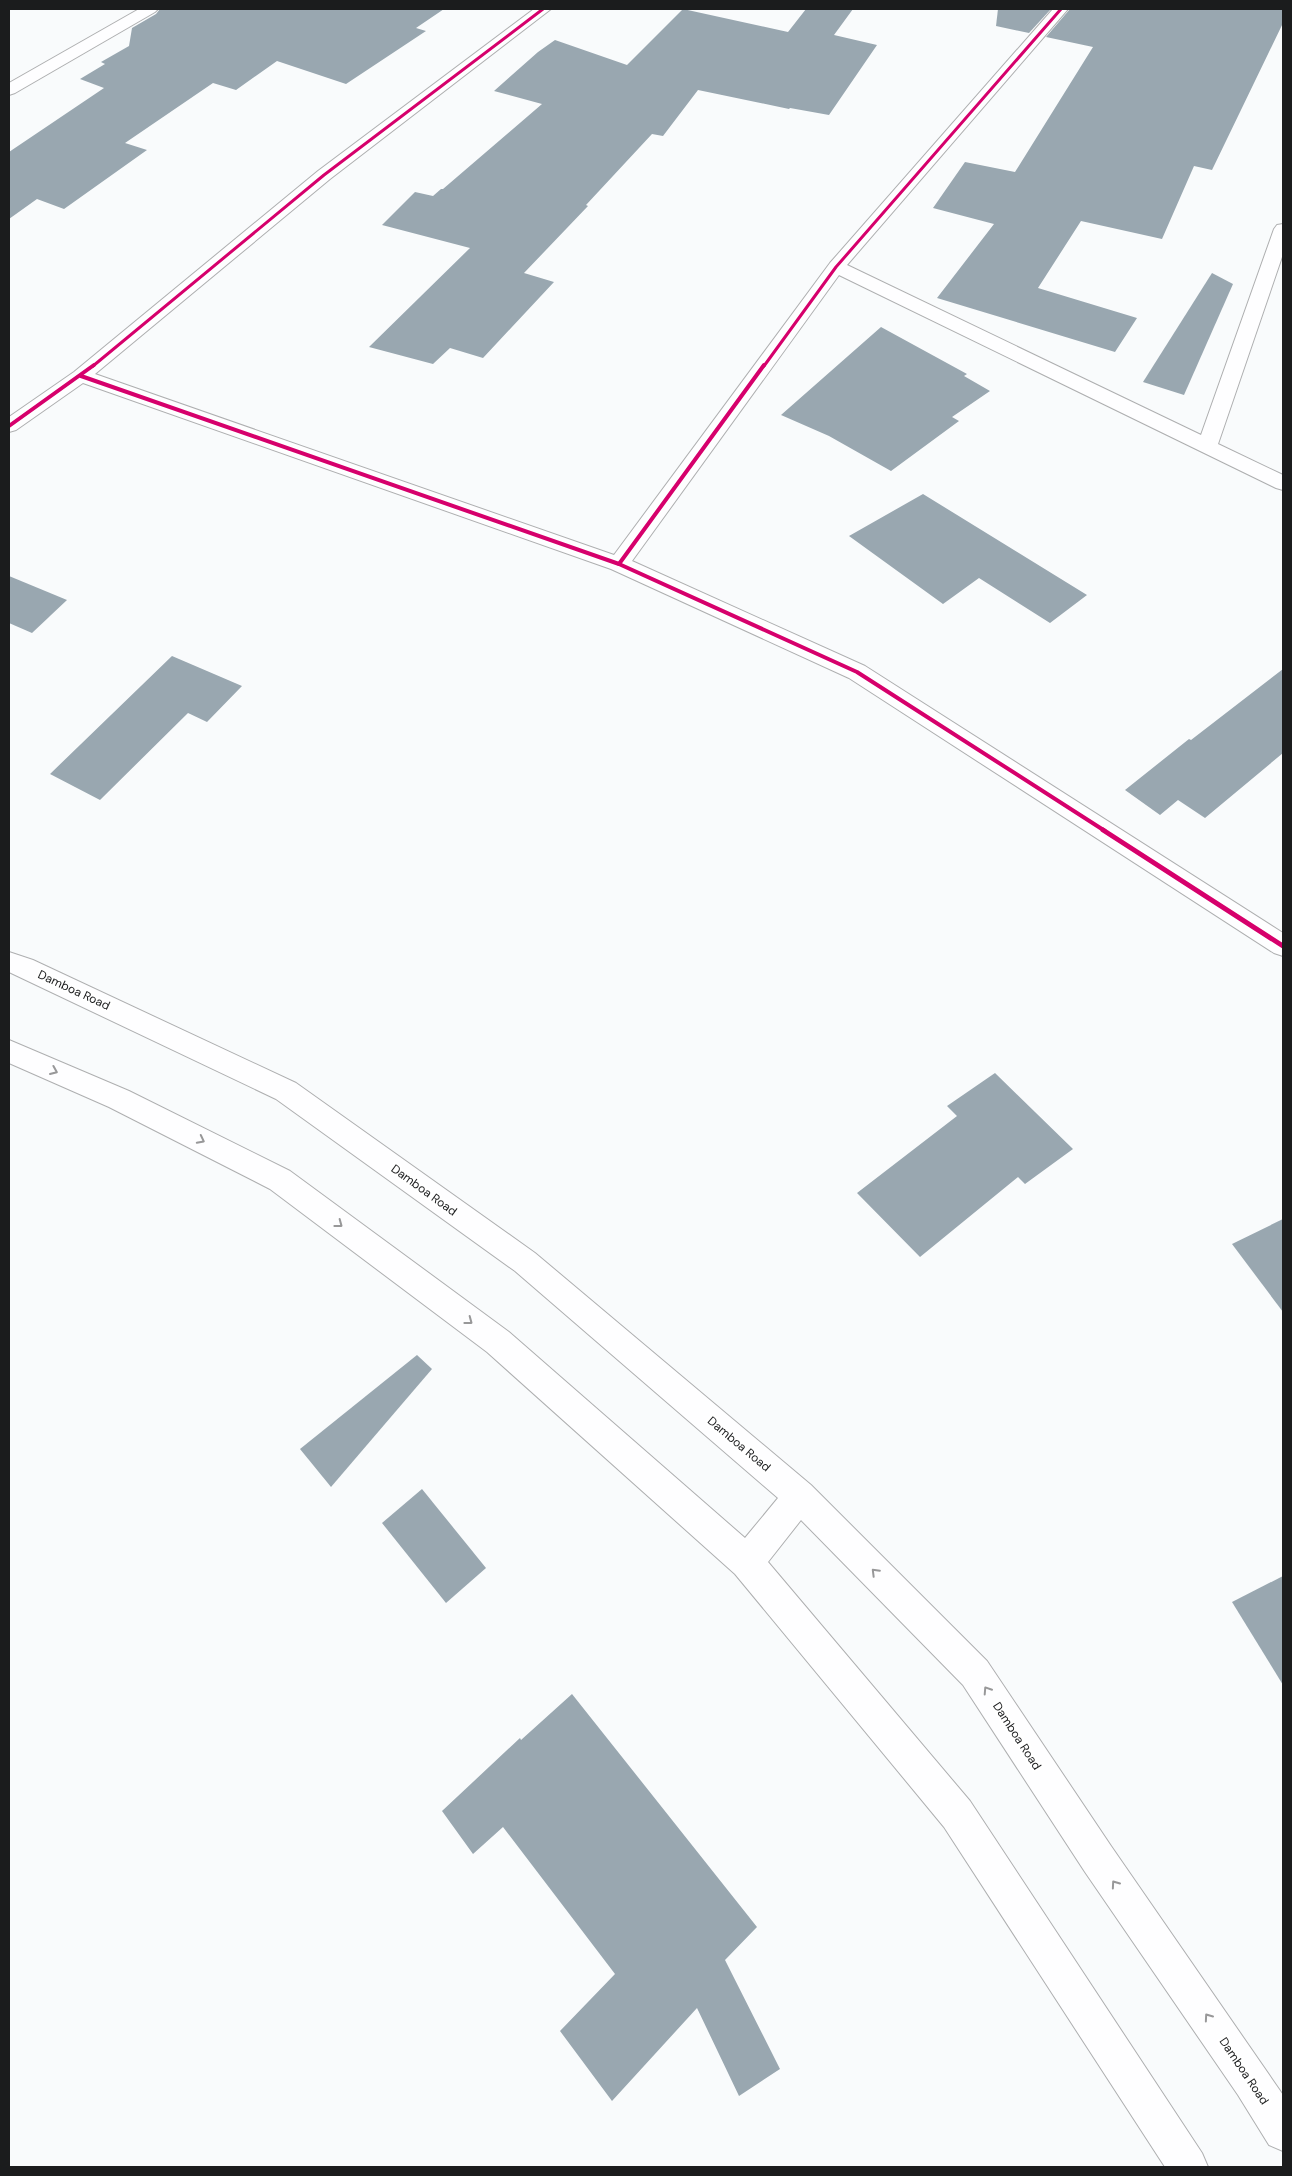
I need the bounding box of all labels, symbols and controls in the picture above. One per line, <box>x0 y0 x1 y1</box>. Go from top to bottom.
street label: Damboa Road <box>35 966 113 1014</box>
one-way arrow <box>49 1064 58 1075</box>
one-way arrow <box>195 1134 204 1144</box>
street label: Damboa Road <box>388 1161 460 1219</box>
one-way arrow <box>333 1218 342 1226</box>
one-way arrow <box>463 1315 472 1323</box>
street label: Damboa Road <box>704 1413 774 1475</box>
one-way arrow <box>872 1569 881 1578</box>
one-way arrow <box>984 1686 993 1696</box>
street label: Damboa Road <box>989 1699 1045 1773</box>
one-way arrow <box>1112 1880 1121 1889</box>
one-way arrow <box>1205 2013 1214 2023</box>
street label: Damboa Road <box>1216 2034 1272 2108</box>

